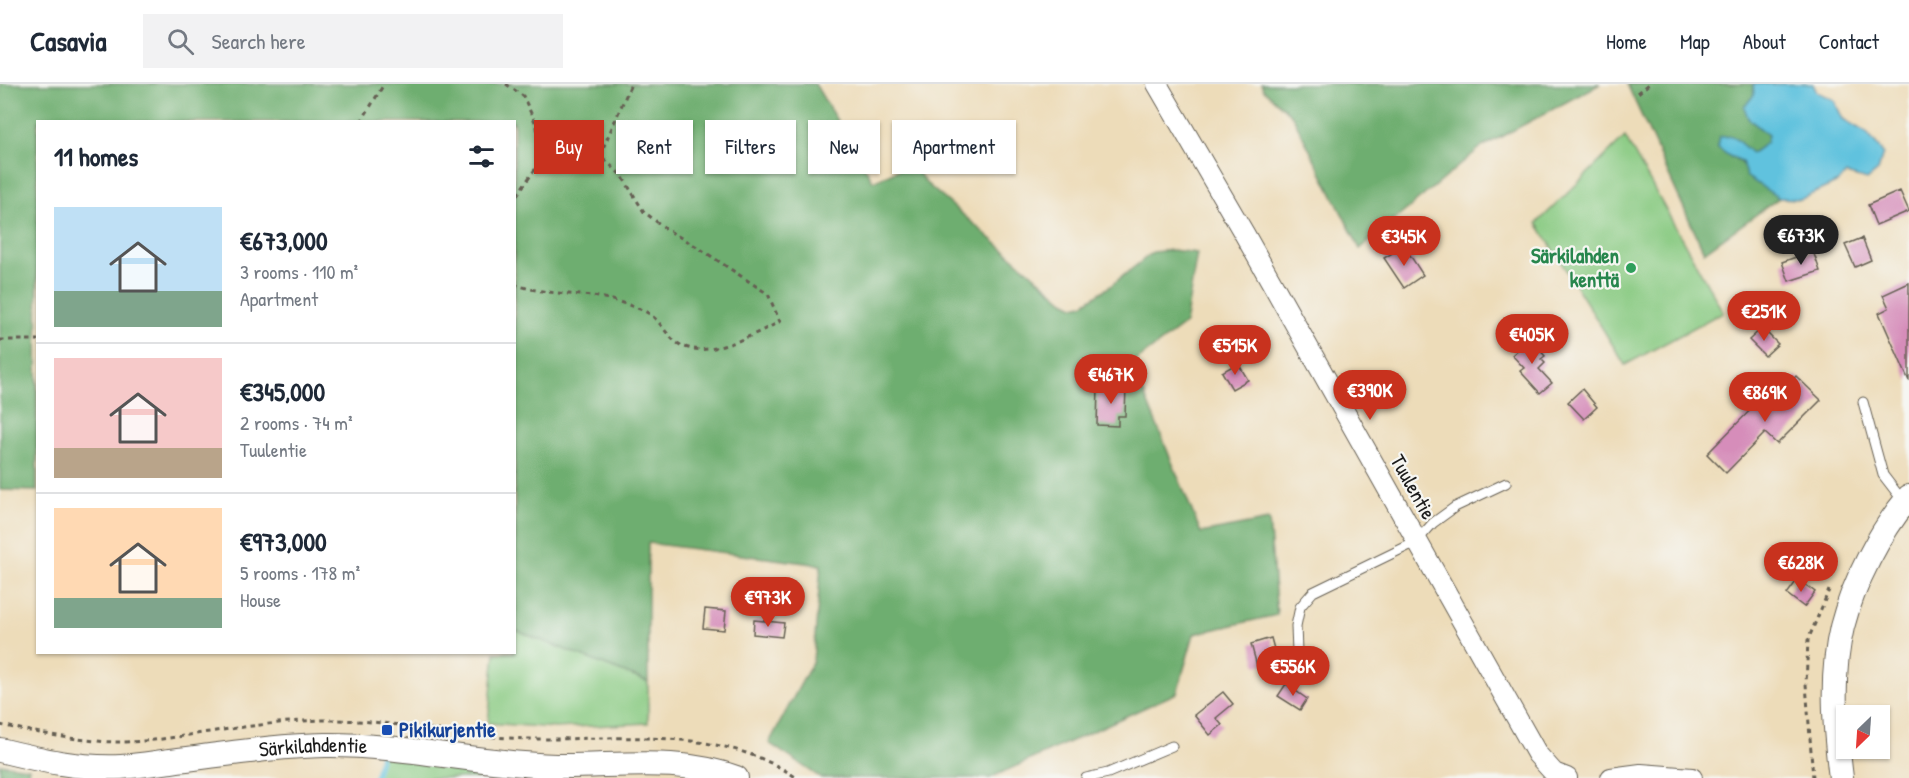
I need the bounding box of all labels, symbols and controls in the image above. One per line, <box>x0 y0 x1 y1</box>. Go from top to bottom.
search box <box>143 14 563 68</box>
text: Casavia <box>30 22 107 60</box>
icon: search <box>164 25 197 58</box>
text: Search here <box>212 26 306 56</box>
text: Home <box>1606 27 1647 56</box>
text: Map <box>1680 27 1710 56</box>
text: About <box>1743 27 1786 56</box>
text: Contact <box>1819 27 1879 56</box>
chip: Buy <box>534 120 604 174</box>
chip: Rent <box>616 120 693 174</box>
chip: Filters <box>705 120 796 174</box>
chip: New <box>808 120 880 174</box>
chip: Apartment <box>892 120 1016 174</box>
text: 11 homes <box>54 139 138 174</box>
icon: filters <box>465 140 498 173</box>
pin: €673K <box>1759 215 1843 266</box>
pin: €345K <box>1362 216 1446 267</box>
text: €673K <box>1778 221 1824 248</box>
text: €345K <box>1382 222 1427 249</box>
text: €673,000 <box>240 223 328 258</box>
icon: home <box>102 231 174 303</box>
place label: Särkilahden kenttä <box>1531 241 1620 294</box>
text: 3 rooms · 110 m² <box>240 258 358 285</box>
marker: Särkilahden kenttä <box>1624 261 1638 275</box>
text: Apartment <box>240 285 318 312</box>
pin: €251K <box>1722 291 1806 342</box>
text: €251K <box>1741 297 1787 324</box>
pin: €405K <box>1490 314 1574 365</box>
text: €405K <box>1510 320 1555 347</box>
pin: €515K <box>1193 325 1277 376</box>
text: €515K <box>1213 331 1257 358</box>
pin: €467K <box>1069 354 1153 405</box>
text: €467K <box>1088 360 1134 387</box>
pin: €390K <box>1328 370 1412 421</box>
pin: €869K <box>1723 372 1807 423</box>
text: €345,000 <box>240 374 325 409</box>
text: €390K <box>1347 376 1393 403</box>
text: €869K <box>1743 378 1787 405</box>
icon: home <box>102 382 174 454</box>
text: 2 rooms · 74 m² <box>240 409 352 436</box>
text: Tuulentie <box>240 436 307 463</box>
street label: Tuulentie <box>1384 449 1443 525</box>
text: €973,000 <box>240 524 327 559</box>
icon: home <box>102 532 174 604</box>
pin: €628K <box>1759 542 1843 593</box>
text: €628K <box>1778 548 1824 575</box>
text: 5 rooms · 178 m² <box>240 559 360 586</box>
pin: €973K <box>726 577 810 628</box>
text: €973K <box>745 583 791 610</box>
text: House <box>240 586 281 613</box>
pin: €556K <box>1251 646 1335 697</box>
text: €556K <box>1271 652 1315 679</box>
north arrow <box>1836 705 1890 759</box>
map controls <box>1836 705 1890 759</box>
place label: Pikikurjentie <box>399 715 496 744</box>
marker: Pikikurjentie <box>380 723 394 737</box>
street label: Särkilahdentie <box>257 730 368 764</box>

